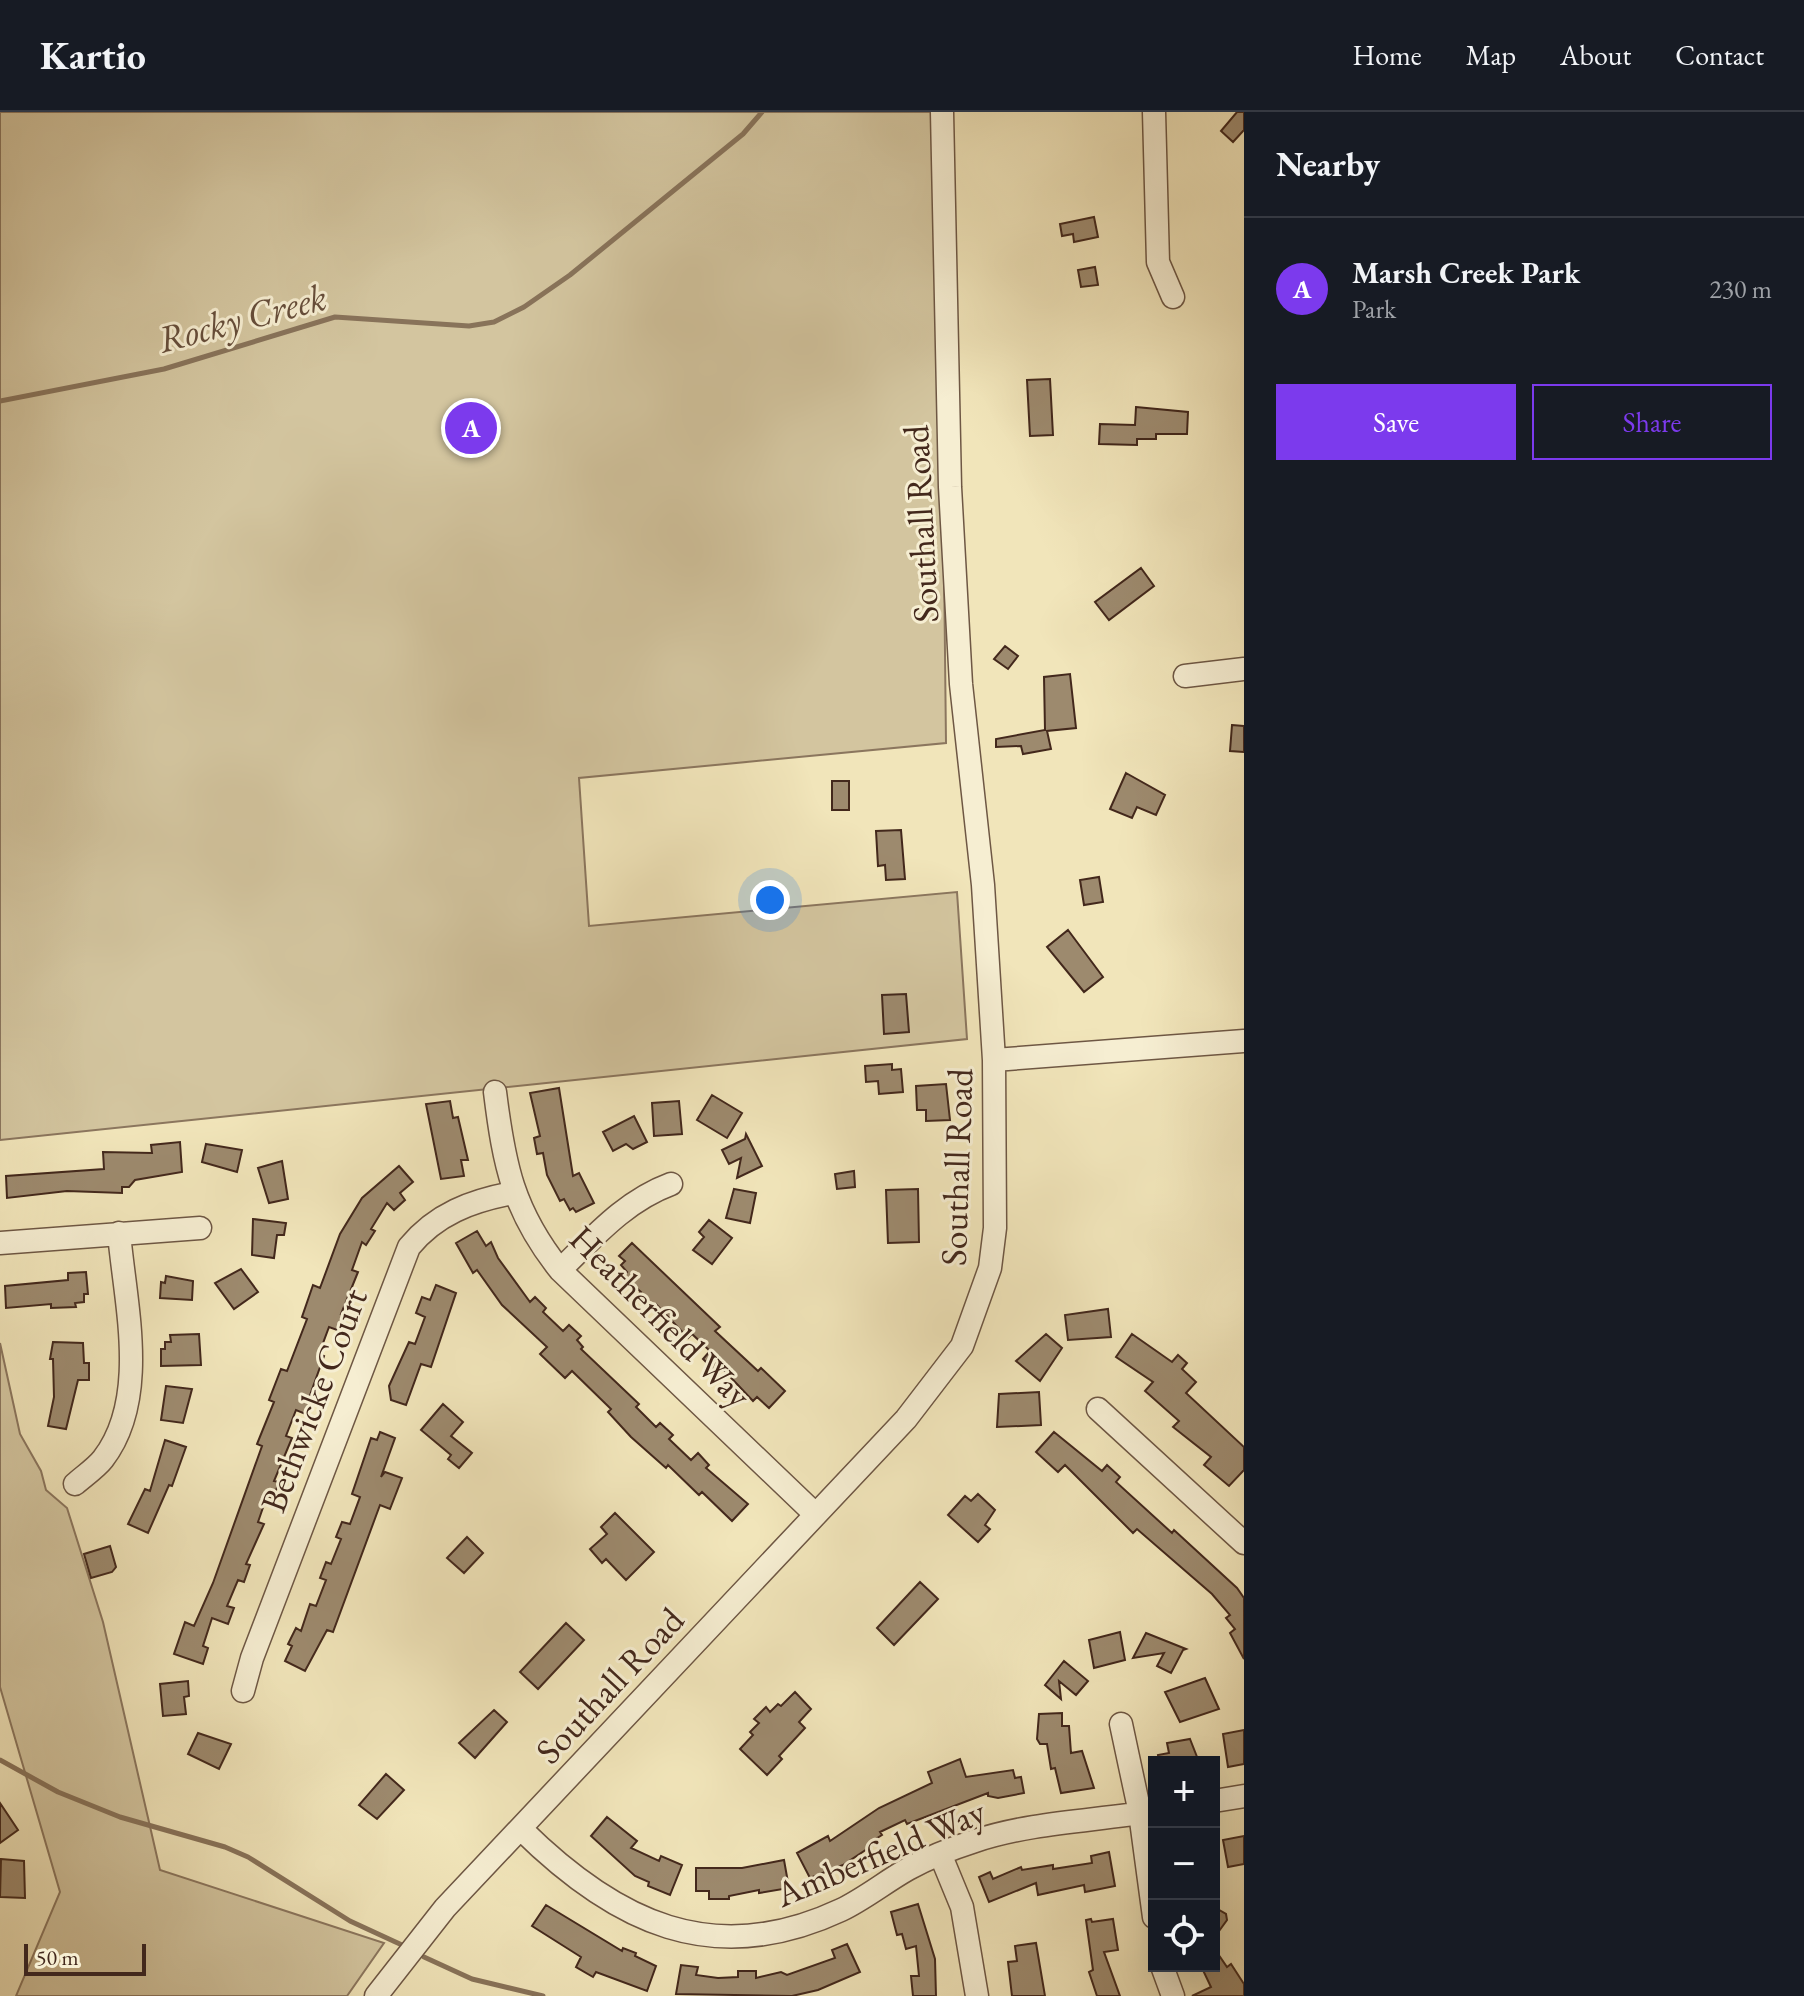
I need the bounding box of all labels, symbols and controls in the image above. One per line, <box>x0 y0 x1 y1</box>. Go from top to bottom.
text: Kartio <box>40 31 146 80</box>
text: Home <box>1352 37 1422 73</box>
text: Map <box>1466 37 1516 73</box>
text: About <box>1560 37 1631 73</box>
text: Contact <box>1675 37 1764 73</box>
text: Nearby <box>1276 142 1380 186</box>
text: Marsh Creek Park <box>1352 253 1580 292</box>
water label: Rocky Creek <box>152 272 332 364</box>
text: A <box>1293 272 1311 306</box>
text: 230 m <box>1709 272 1772 306</box>
text: Park <box>1352 292 1396 326</box>
button: Save <box>1276 384 1516 460</box>
button: Share <box>1532 384 1772 460</box>
pin: A <box>445 398 497 458</box>
street label: Southall Road <box>892 423 949 624</box>
your location <box>750 880 790 920</box>
street label: Southall Road <box>930 1067 983 1267</box>
street label: Heatherfield Way <box>559 1215 762 1418</box>
street label: Bethwicke Court <box>249 1281 378 1519</box>
street label: Southall Road <box>525 1596 694 1774</box>
map controls <box>1148 1756 1220 1972</box>
button: + <box>1148 1756 1220 1828</box>
street label: Amberfield Way <box>767 1787 992 1918</box>
button: − <box>1148 1828 1220 1900</box>
button: locate <box>1148 1900 1220 1972</box>
scale bar <box>24 1940 146 1976</box>
text: 50 m <box>36 1943 79 1972</box>

